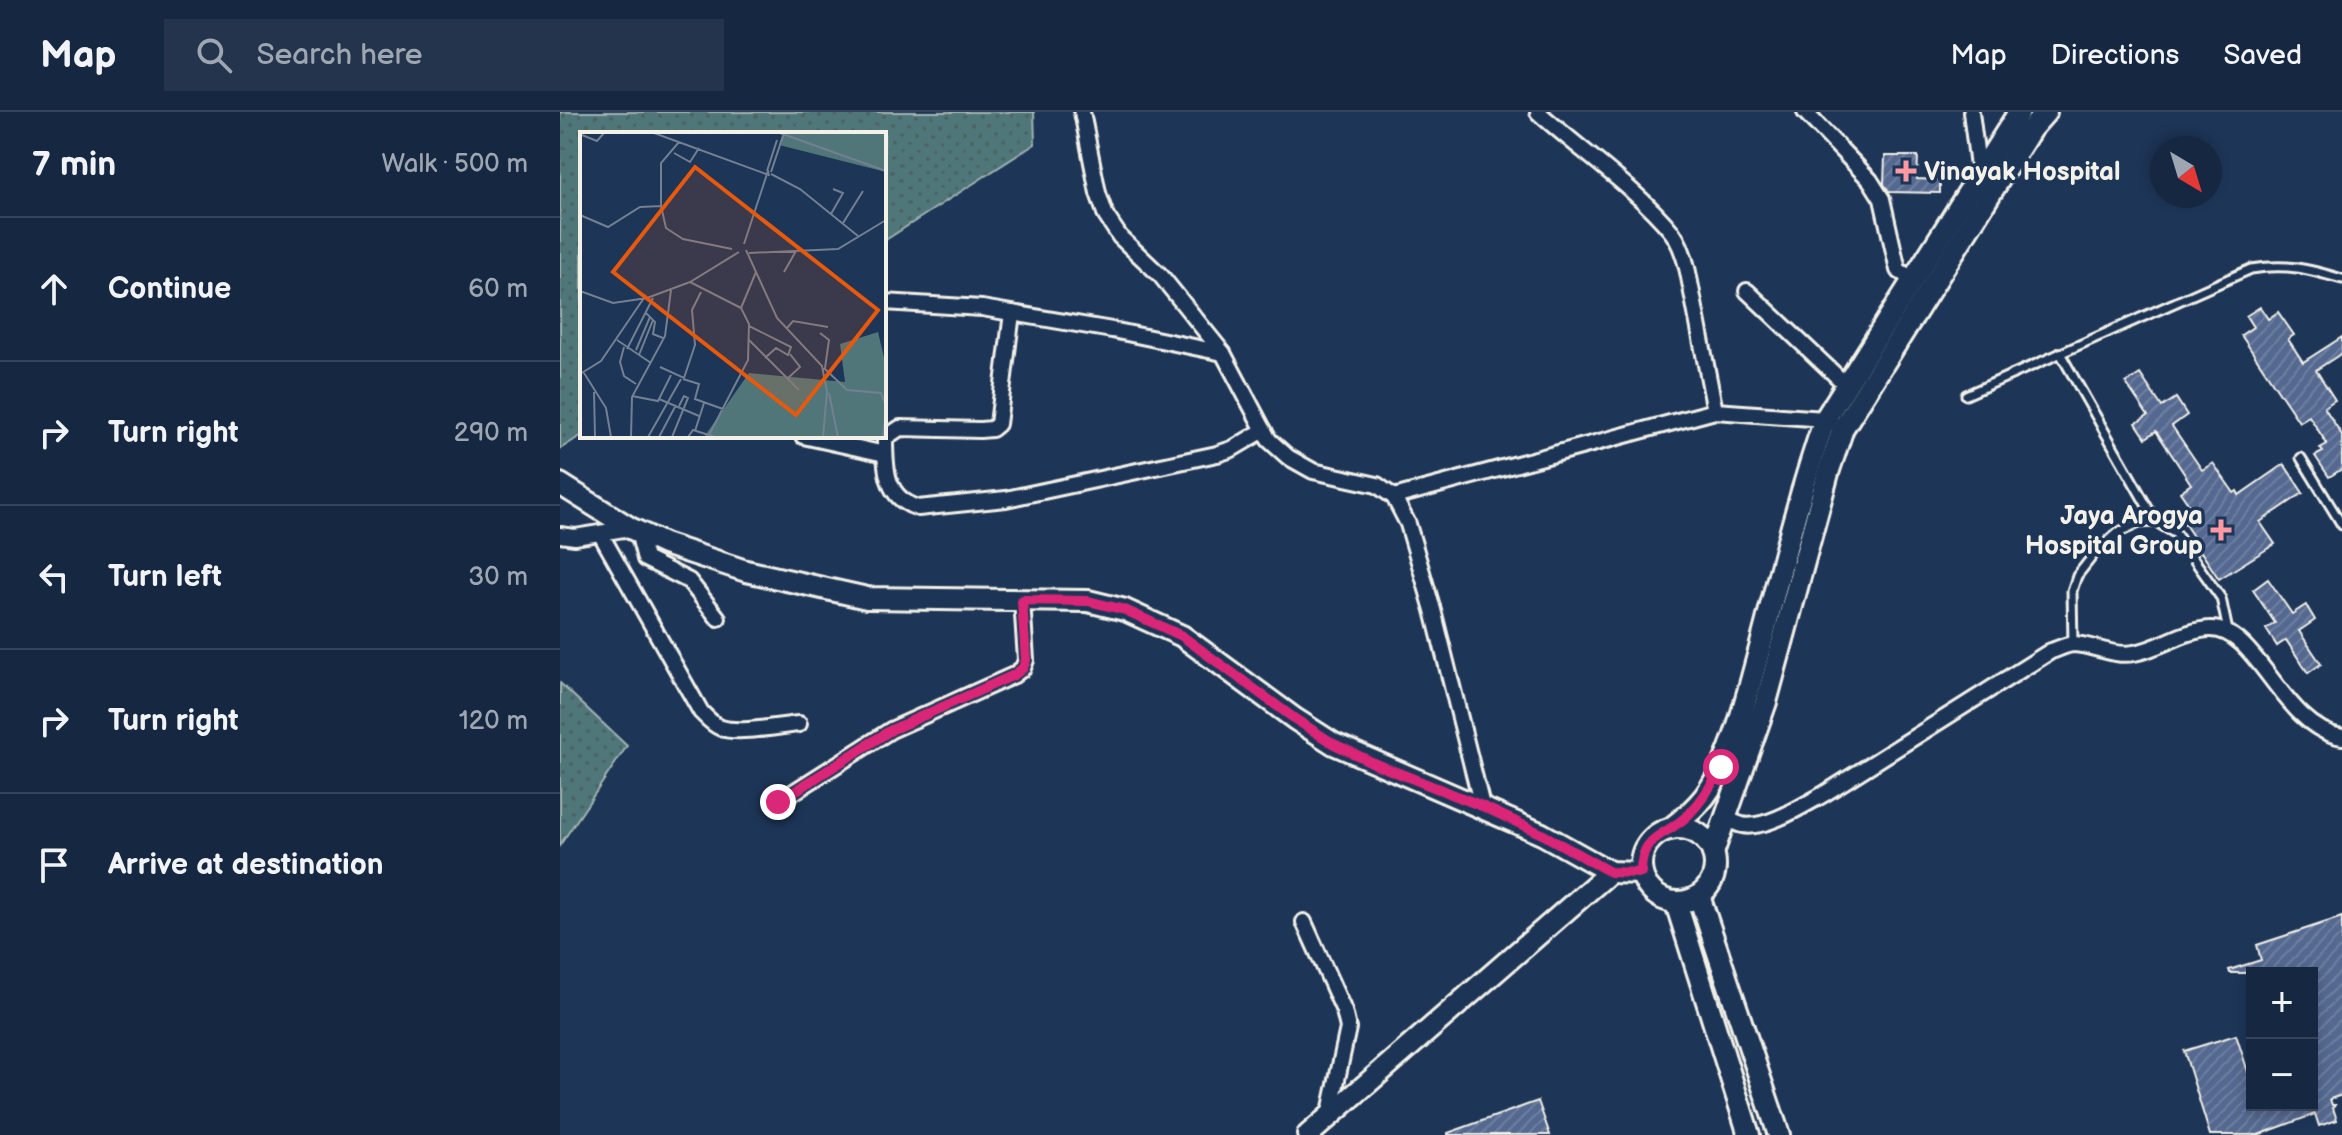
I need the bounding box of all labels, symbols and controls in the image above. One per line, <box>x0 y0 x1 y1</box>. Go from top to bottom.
search box <box>164 19 724 91</box>
text: Map <box>40 33 116 78</box>
icon: search <box>192 33 236 77</box>
text: Search here <box>256 37 423 73</box>
text: Map <box>1950 39 2007 72</box>
text: Directions <box>2051 39 2179 72</box>
text: Saved <box>2223 39 2302 72</box>
inset map <box>580 132 886 438</box>
north arrow <box>2150 136 2222 208</box>
text: 7 min <box>32 144 116 185</box>
text: Walk · 500 m <box>382 149 528 180</box>
place label: Vinayak Hospital <box>1924 157 2121 188</box>
marker: Vinayak Hospital <box>1895 160 1917 182</box>
icon: ahead <box>32 267 76 311</box>
text: Continue <box>108 271 231 307</box>
text: 60 m <box>468 274 528 305</box>
icon: right <box>32 411 76 455</box>
text: Turn right <box>108 415 239 451</box>
text: 290 m <box>454 418 528 449</box>
place label: Jaya Arogya Hospital Group <box>2025 501 2203 562</box>
marker: Jaya Arogya Hospital Group <box>2210 519 2232 541</box>
icon: left <box>32 555 76 599</box>
text: Turn left <box>108 559 222 595</box>
text: 30 m <box>468 562 528 593</box>
icon: right <box>32 699 76 743</box>
text: Turn right <box>108 703 239 739</box>
text: 120 m <box>459 706 528 737</box>
route start <box>1703 749 1739 785</box>
route end <box>760 784 796 820</box>
icon: arrive <box>32 843 76 887</box>
text: Arrive at destination <box>108 847 384 883</box>
map controls <box>2246 967 2318 1111</box>
button: + <box>2246 967 2318 1039</box>
button: − <box>2246 1039 2318 1111</box>

